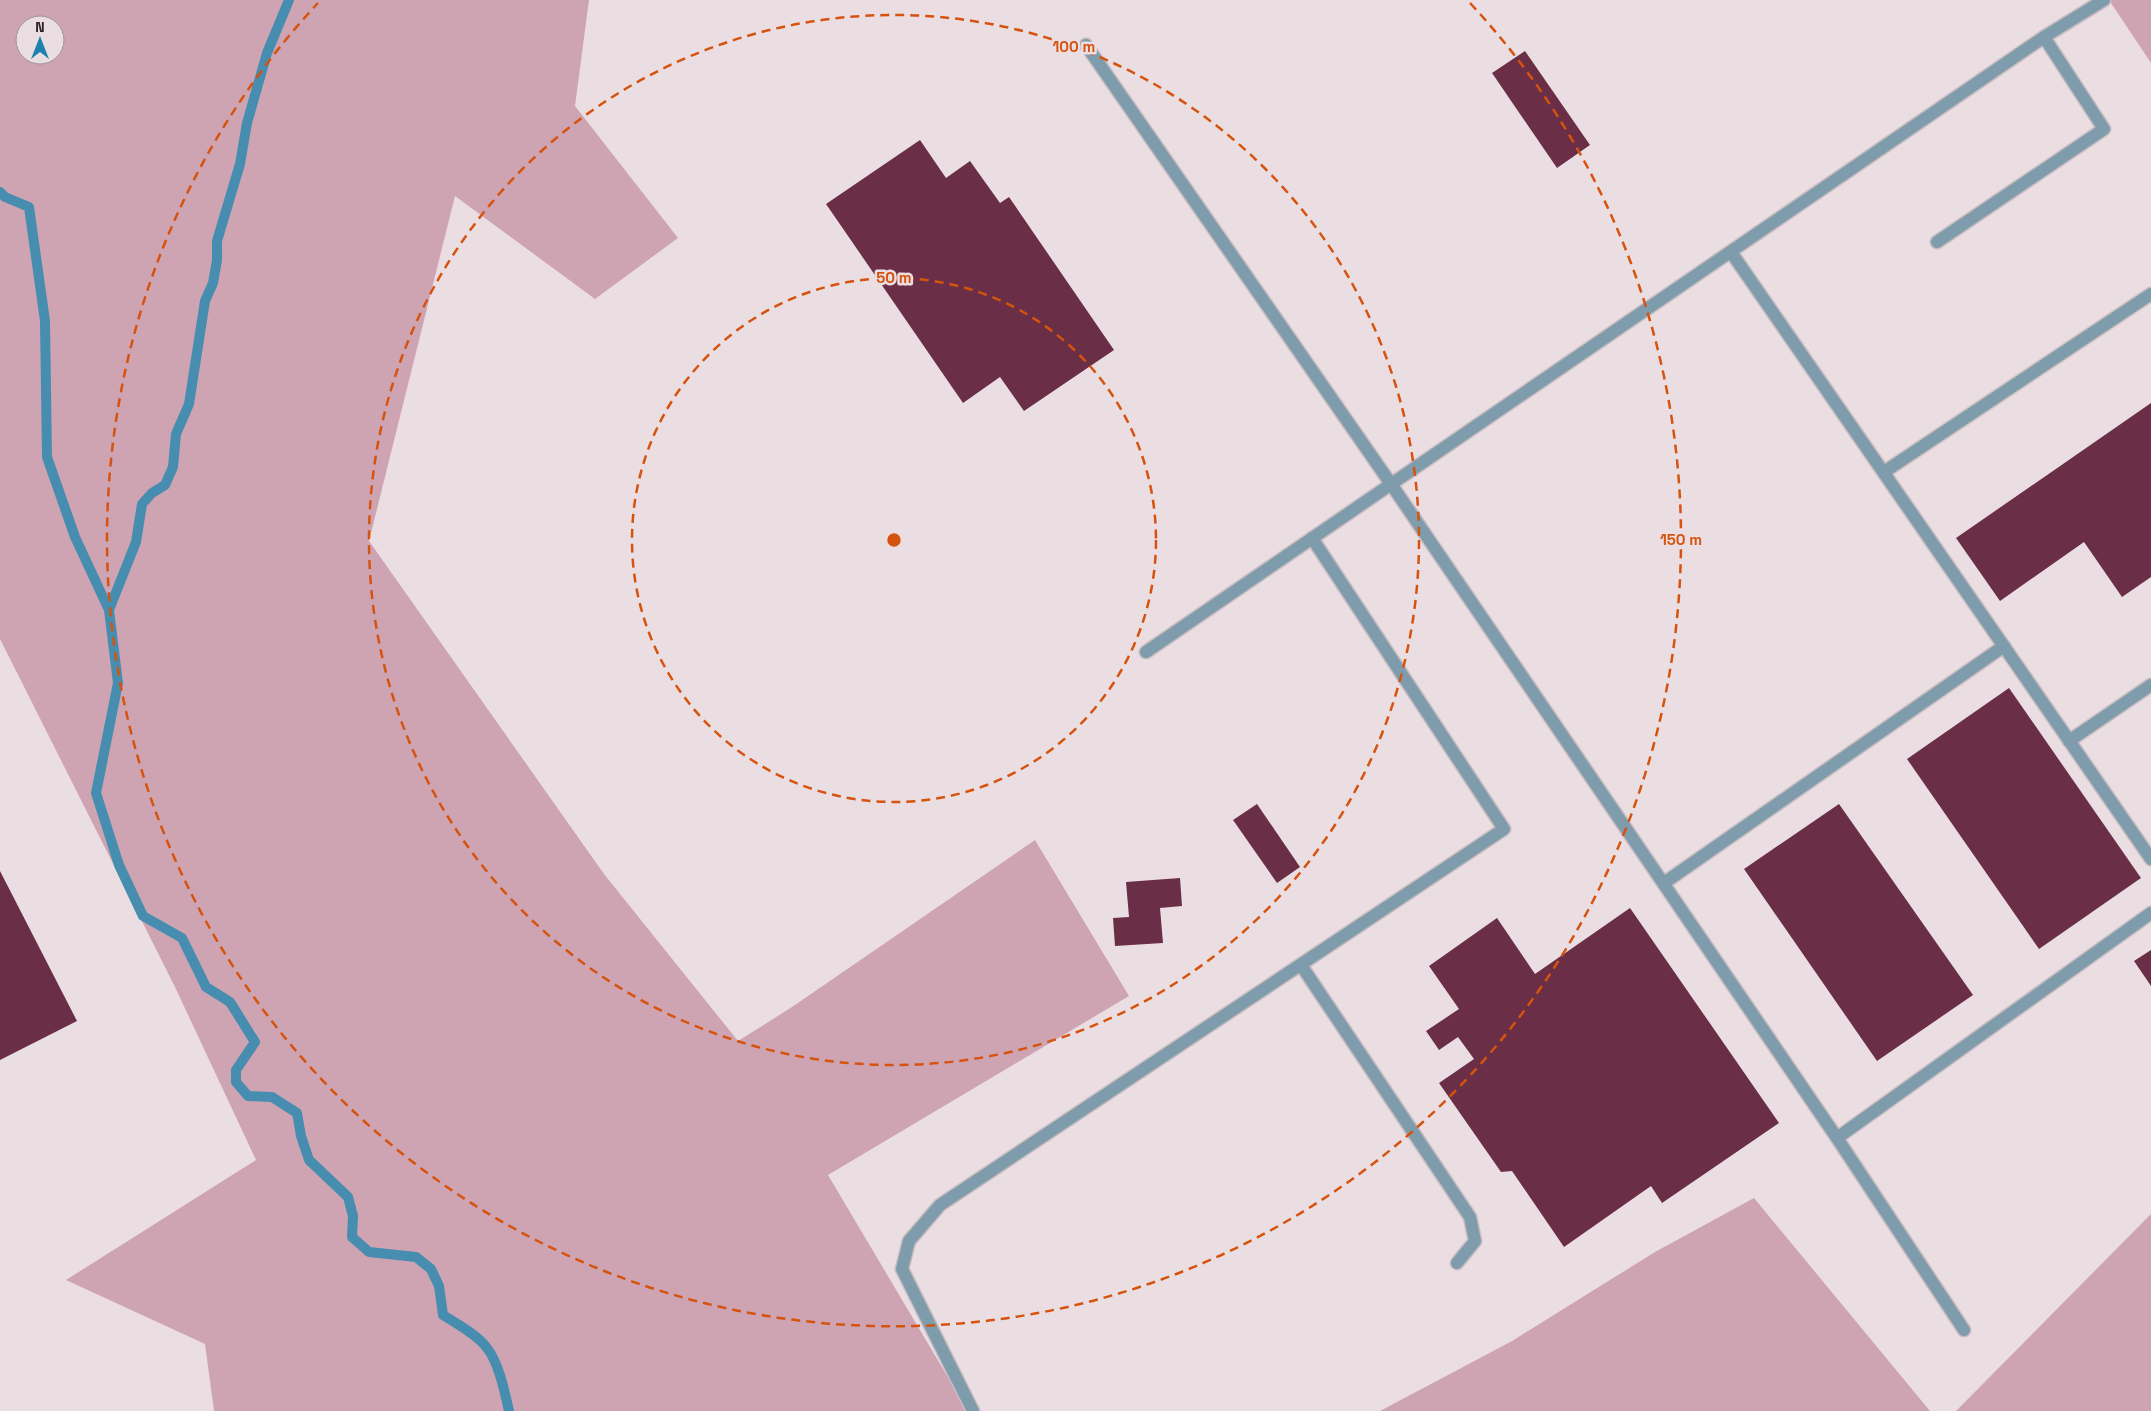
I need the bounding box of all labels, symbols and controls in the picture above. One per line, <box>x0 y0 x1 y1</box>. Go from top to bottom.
north arrow <box>15 15 65 65</box>
text: N <box>35 18 45 36</box>
text: 100 m <box>1053 37 1095 56</box>
text: 50 m <box>876 268 912 287</box>
text: 150 m <box>1660 530 1702 549</box>
centre of rings <box>885 531 903 549</box>

